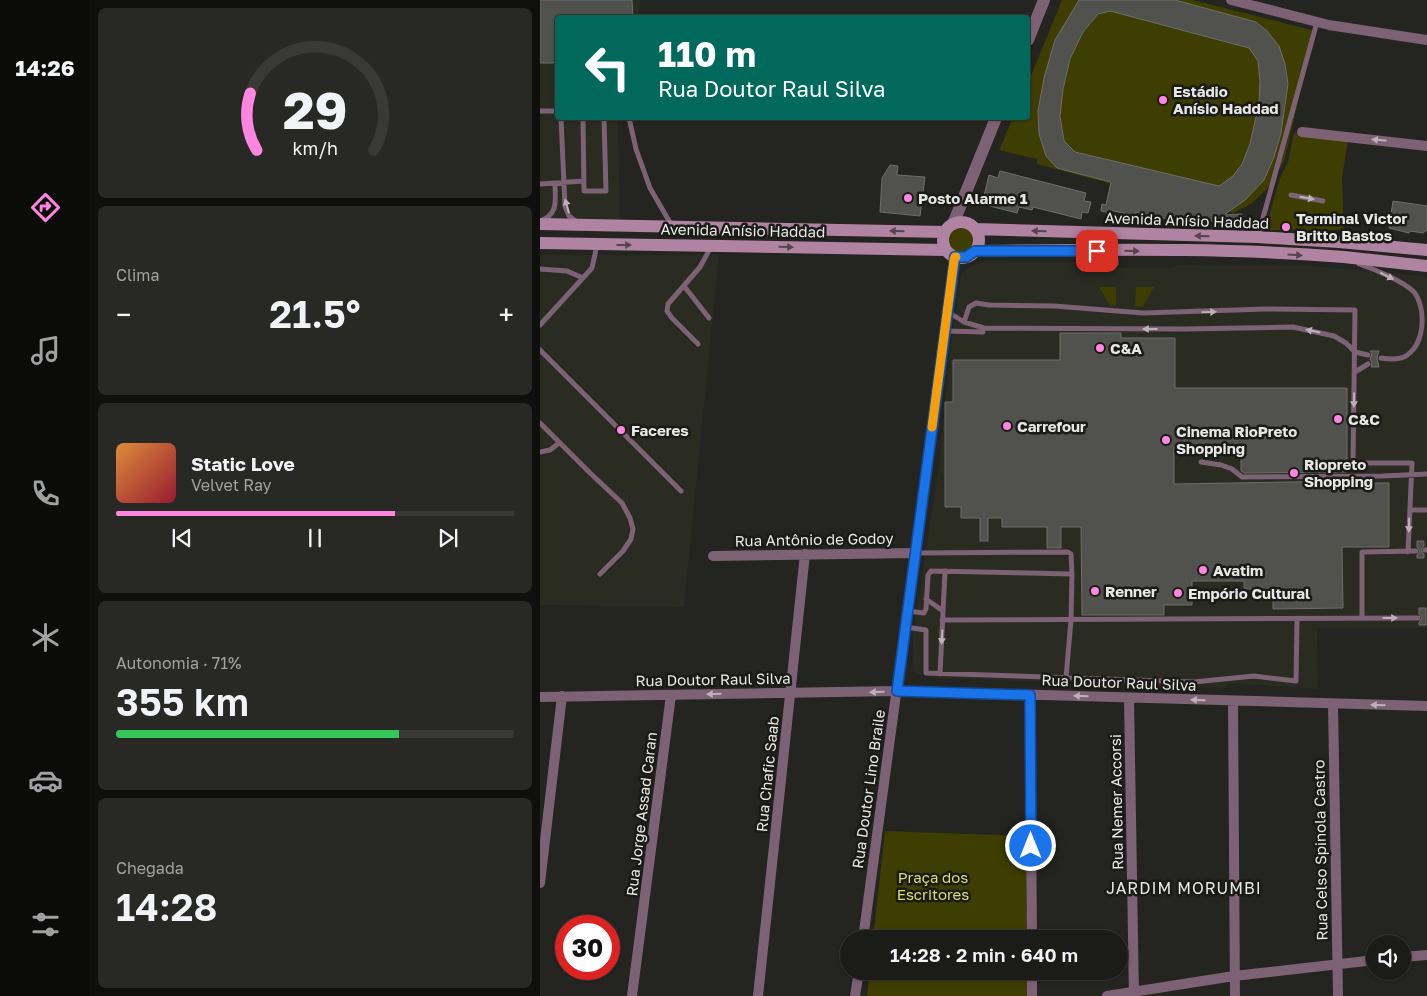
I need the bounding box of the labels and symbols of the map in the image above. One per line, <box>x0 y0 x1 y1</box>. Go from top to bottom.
place label: Estádio Anísio Haddad <box>1173 82 1279 117</box>
marker: Estádio Anísio Haddad <box>1157 94 1169 106</box>
one-way arrow <box>1370 136 1386 144</box>
place label: Posto Alarme 1 <box>918 189 1028 207</box>
marker: Posto Alarme 1 <box>902 192 914 204</box>
one-way arrow <box>1300 194 1315 202</box>
one-way arrow <box>562 199 570 214</box>
street label: Avenida Anísio Haddad <box>1104 208 1270 232</box>
place label: Terminal Victor Britto Bastos <box>1296 209 1407 244</box>
street label: Avenida Anísio Haddad <box>661 220 825 240</box>
marker: Terminal Victor Britto Bastos <box>1280 221 1292 233</box>
one-way arrow <box>888 227 904 235</box>
one-way arrow <box>1031 227 1047 235</box>
pin <box>1076 230 1118 272</box>
one-way arrow <box>1193 232 1209 240</box>
one-way arrow <box>616 241 632 249</box>
one-way arrow <box>778 243 794 251</box>
one-way arrow <box>1125 247 1141 255</box>
one-way arrow <box>1287 251 1303 259</box>
one-way arrow <box>1380 272 1394 280</box>
one-way arrow <box>1202 307 1218 315</box>
one-way arrow <box>1142 325 1158 333</box>
one-way arrow <box>1305 327 1320 335</box>
place label: C&A <box>1110 339 1142 357</box>
marker: C&A <box>1094 342 1106 354</box>
one-way arrow <box>1350 393 1358 409</box>
place label: C&C <box>1348 410 1380 428</box>
marker: C&C <box>1332 413 1344 425</box>
place label: Carrefour <box>1017 417 1086 435</box>
marker: Carrefour <box>1001 420 1013 432</box>
place label: Faceres <box>631 421 689 439</box>
place label: Cinema RioPreto Shopping <box>1176 422 1297 457</box>
marker: Faceres <box>615 424 627 436</box>
marker: Cinema RioPreto Shopping <box>1160 434 1172 446</box>
place label: Riopreto Shopping <box>1304 455 1373 490</box>
marker: Riopreto Shopping <box>1288 467 1300 479</box>
one-way arrow <box>1405 517 1413 533</box>
street label: Rua Antônio de Godoy <box>734 529 894 549</box>
place label: Avatim <box>1213 561 1263 579</box>
marker: Avatim <box>1197 564 1209 576</box>
place label: Renner <box>1105 582 1157 600</box>
place label: Empório Cultural <box>1188 584 1310 602</box>
marker: Renner <box>1089 585 1101 597</box>
marker: Empório Cultural <box>1172 587 1184 599</box>
one-way arrow <box>1382 614 1398 622</box>
one-way arrow <box>937 630 945 646</box>
street label: Rua Doutor Raul Silva <box>635 669 791 689</box>
street label: Rua Doutor Raul Silva <box>1041 670 1197 694</box>
one-way arrow <box>868 688 884 696</box>
one-way arrow <box>706 690 722 698</box>
one-way arrow <box>1072 692 1088 700</box>
one-way arrow <box>1190 695 1206 703</box>
one-way arrow <box>1370 701 1386 709</box>
street label: Rua Doutor Lino Braile <box>848 708 888 870</box>
street label: Rua Chafic Saab <box>752 715 782 833</box>
street label: Rua Jorge Assad Caran <box>622 731 660 897</box>
street label: Rua Nemer Accorsi <box>1106 734 1126 870</box>
street label: Rua Celso Spinola Castro <box>1309 759 1331 941</box>
position arrow <box>1004 819 1056 871</box>
park label: Praça dos Escritores <box>897 868 969 903</box>
district label: JARDIM MORUMBI <box>1106 878 1262 898</box>
speed limit sign: 30 <box>555 915 620 980</box>

